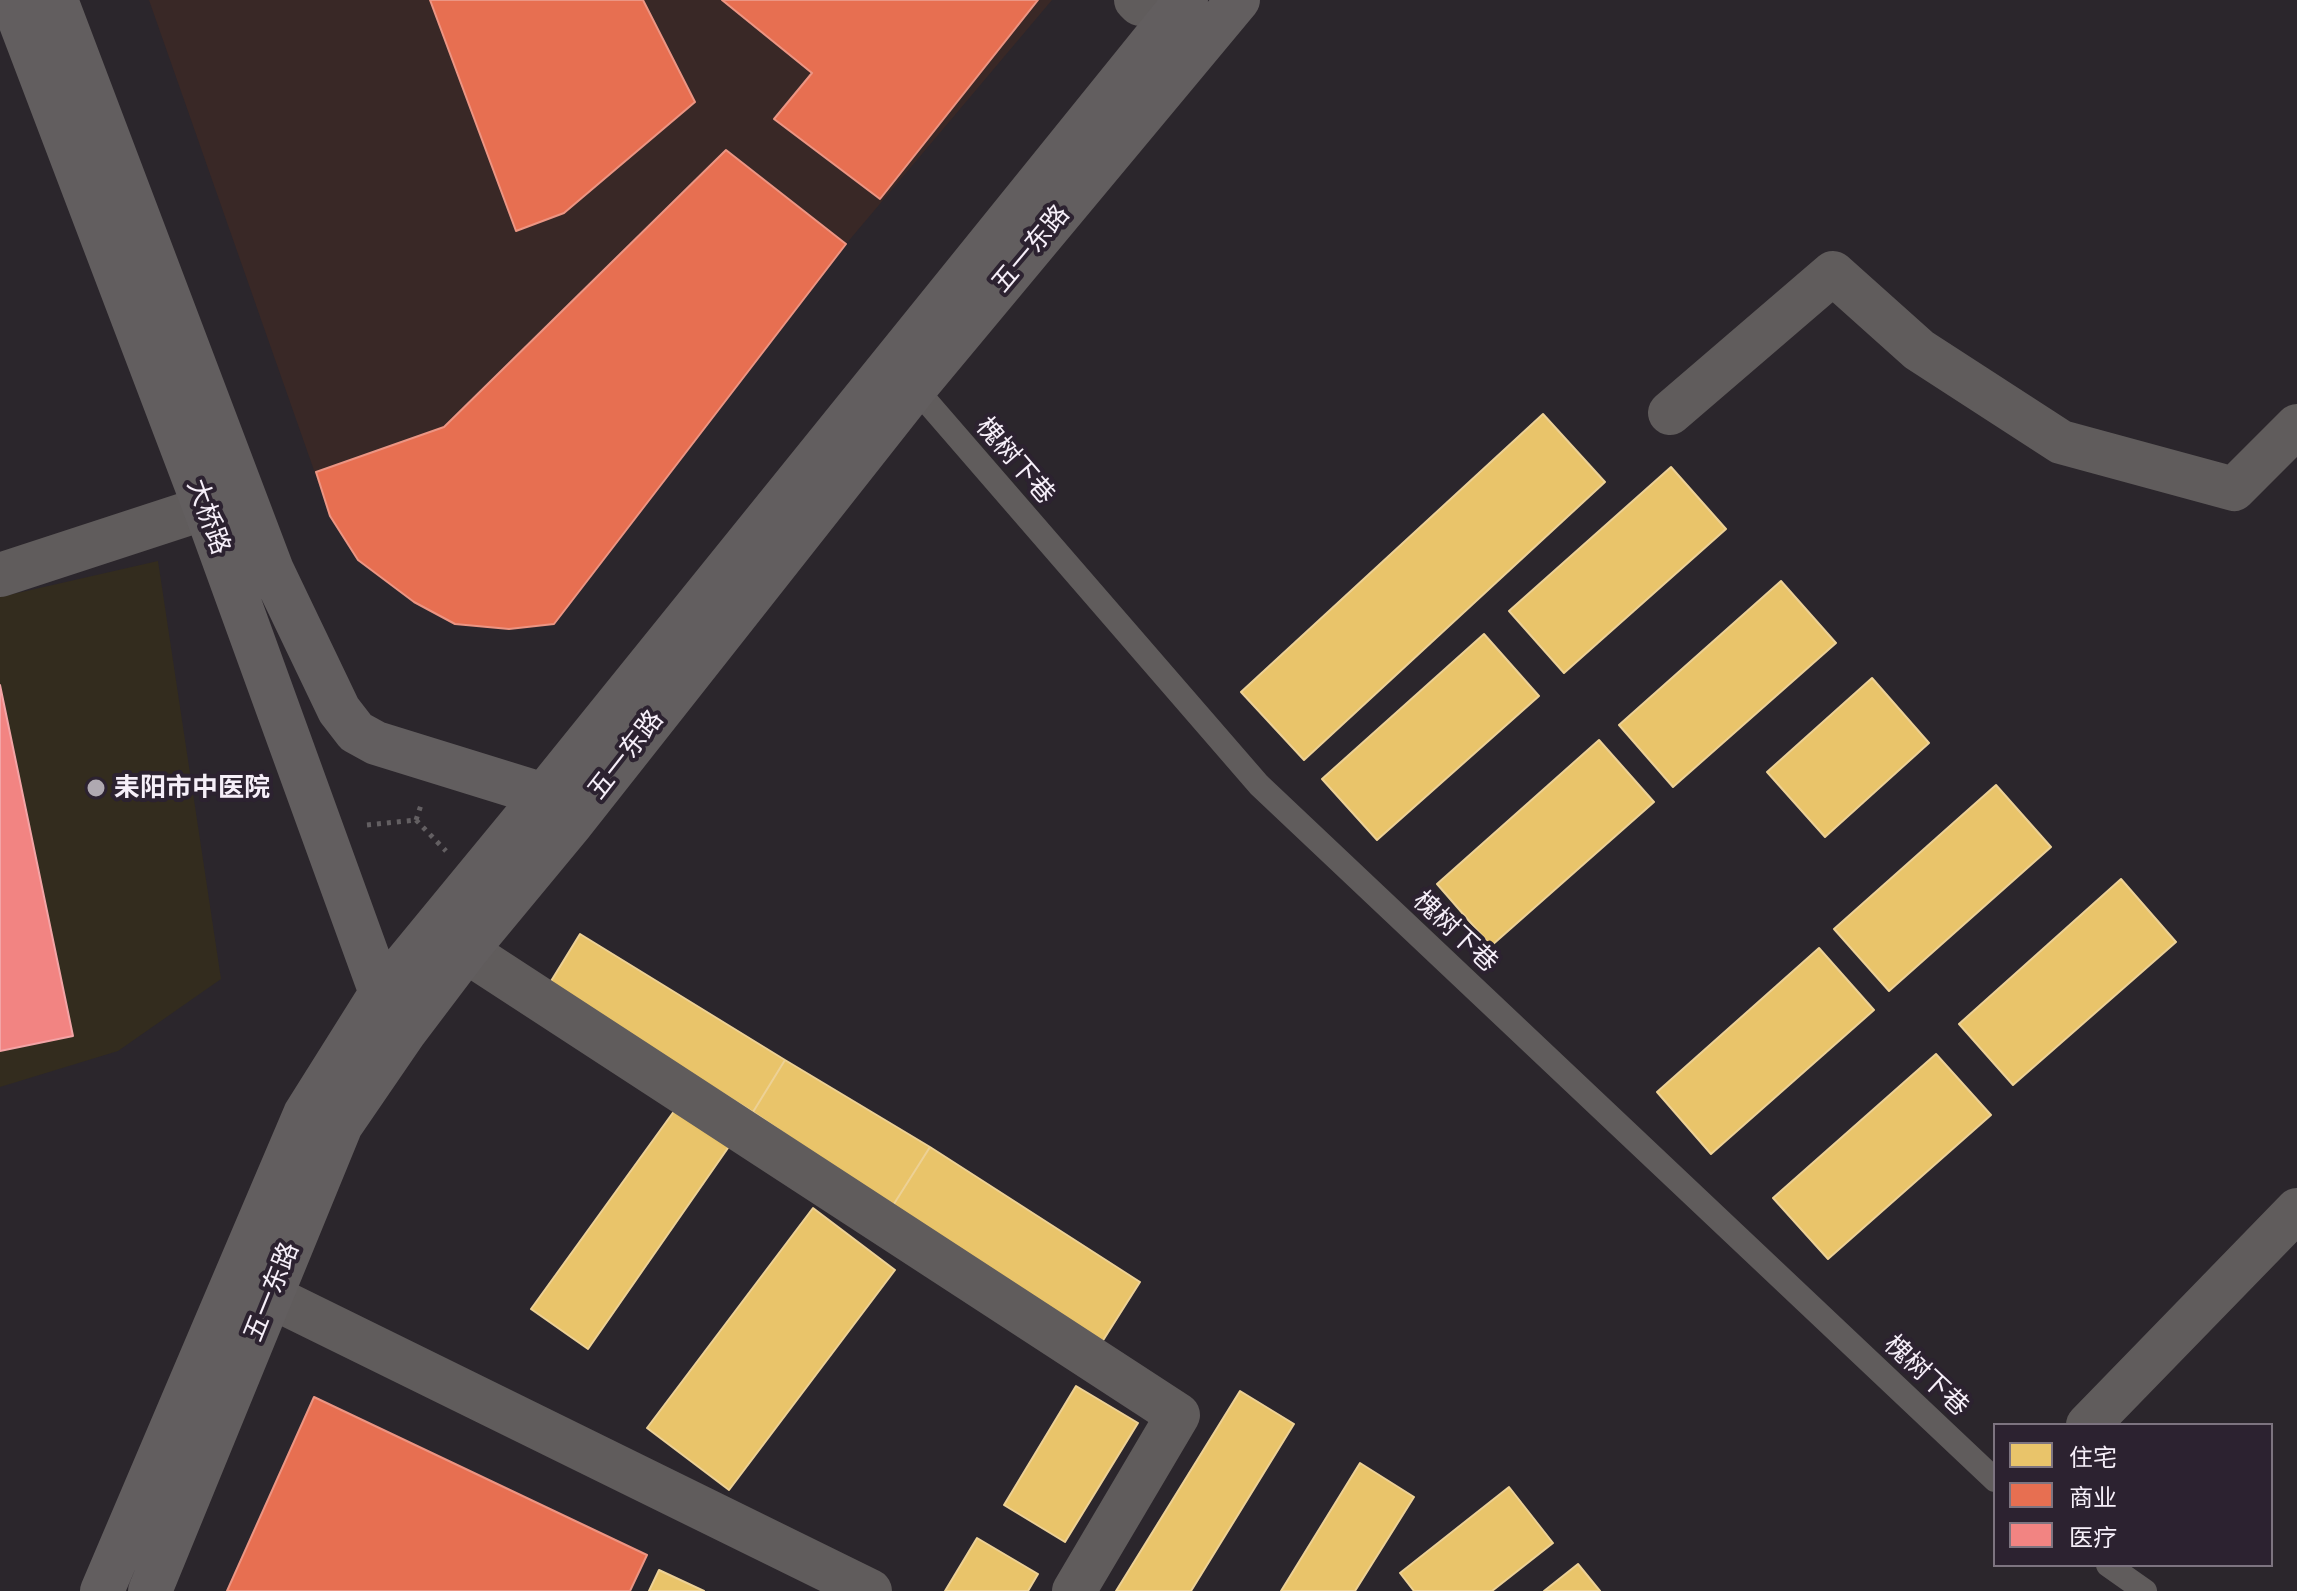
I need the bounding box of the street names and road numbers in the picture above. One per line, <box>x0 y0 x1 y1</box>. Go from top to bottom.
street label: 五一东路 <box>986 199 1076 299</box>
street label: 槐树下巷 <box>969 412 1061 510</box>
street label: 大桥路 <box>180 475 236 559</box>
street label: 五一东路 <box>582 704 670 806</box>
street label: 槐树下巷 <box>1406 885 1504 979</box>
street label: 五一东路 <box>238 1238 306 1346</box>
street label: 槐树下巷 <box>1877 1329 1975 1423</box>

